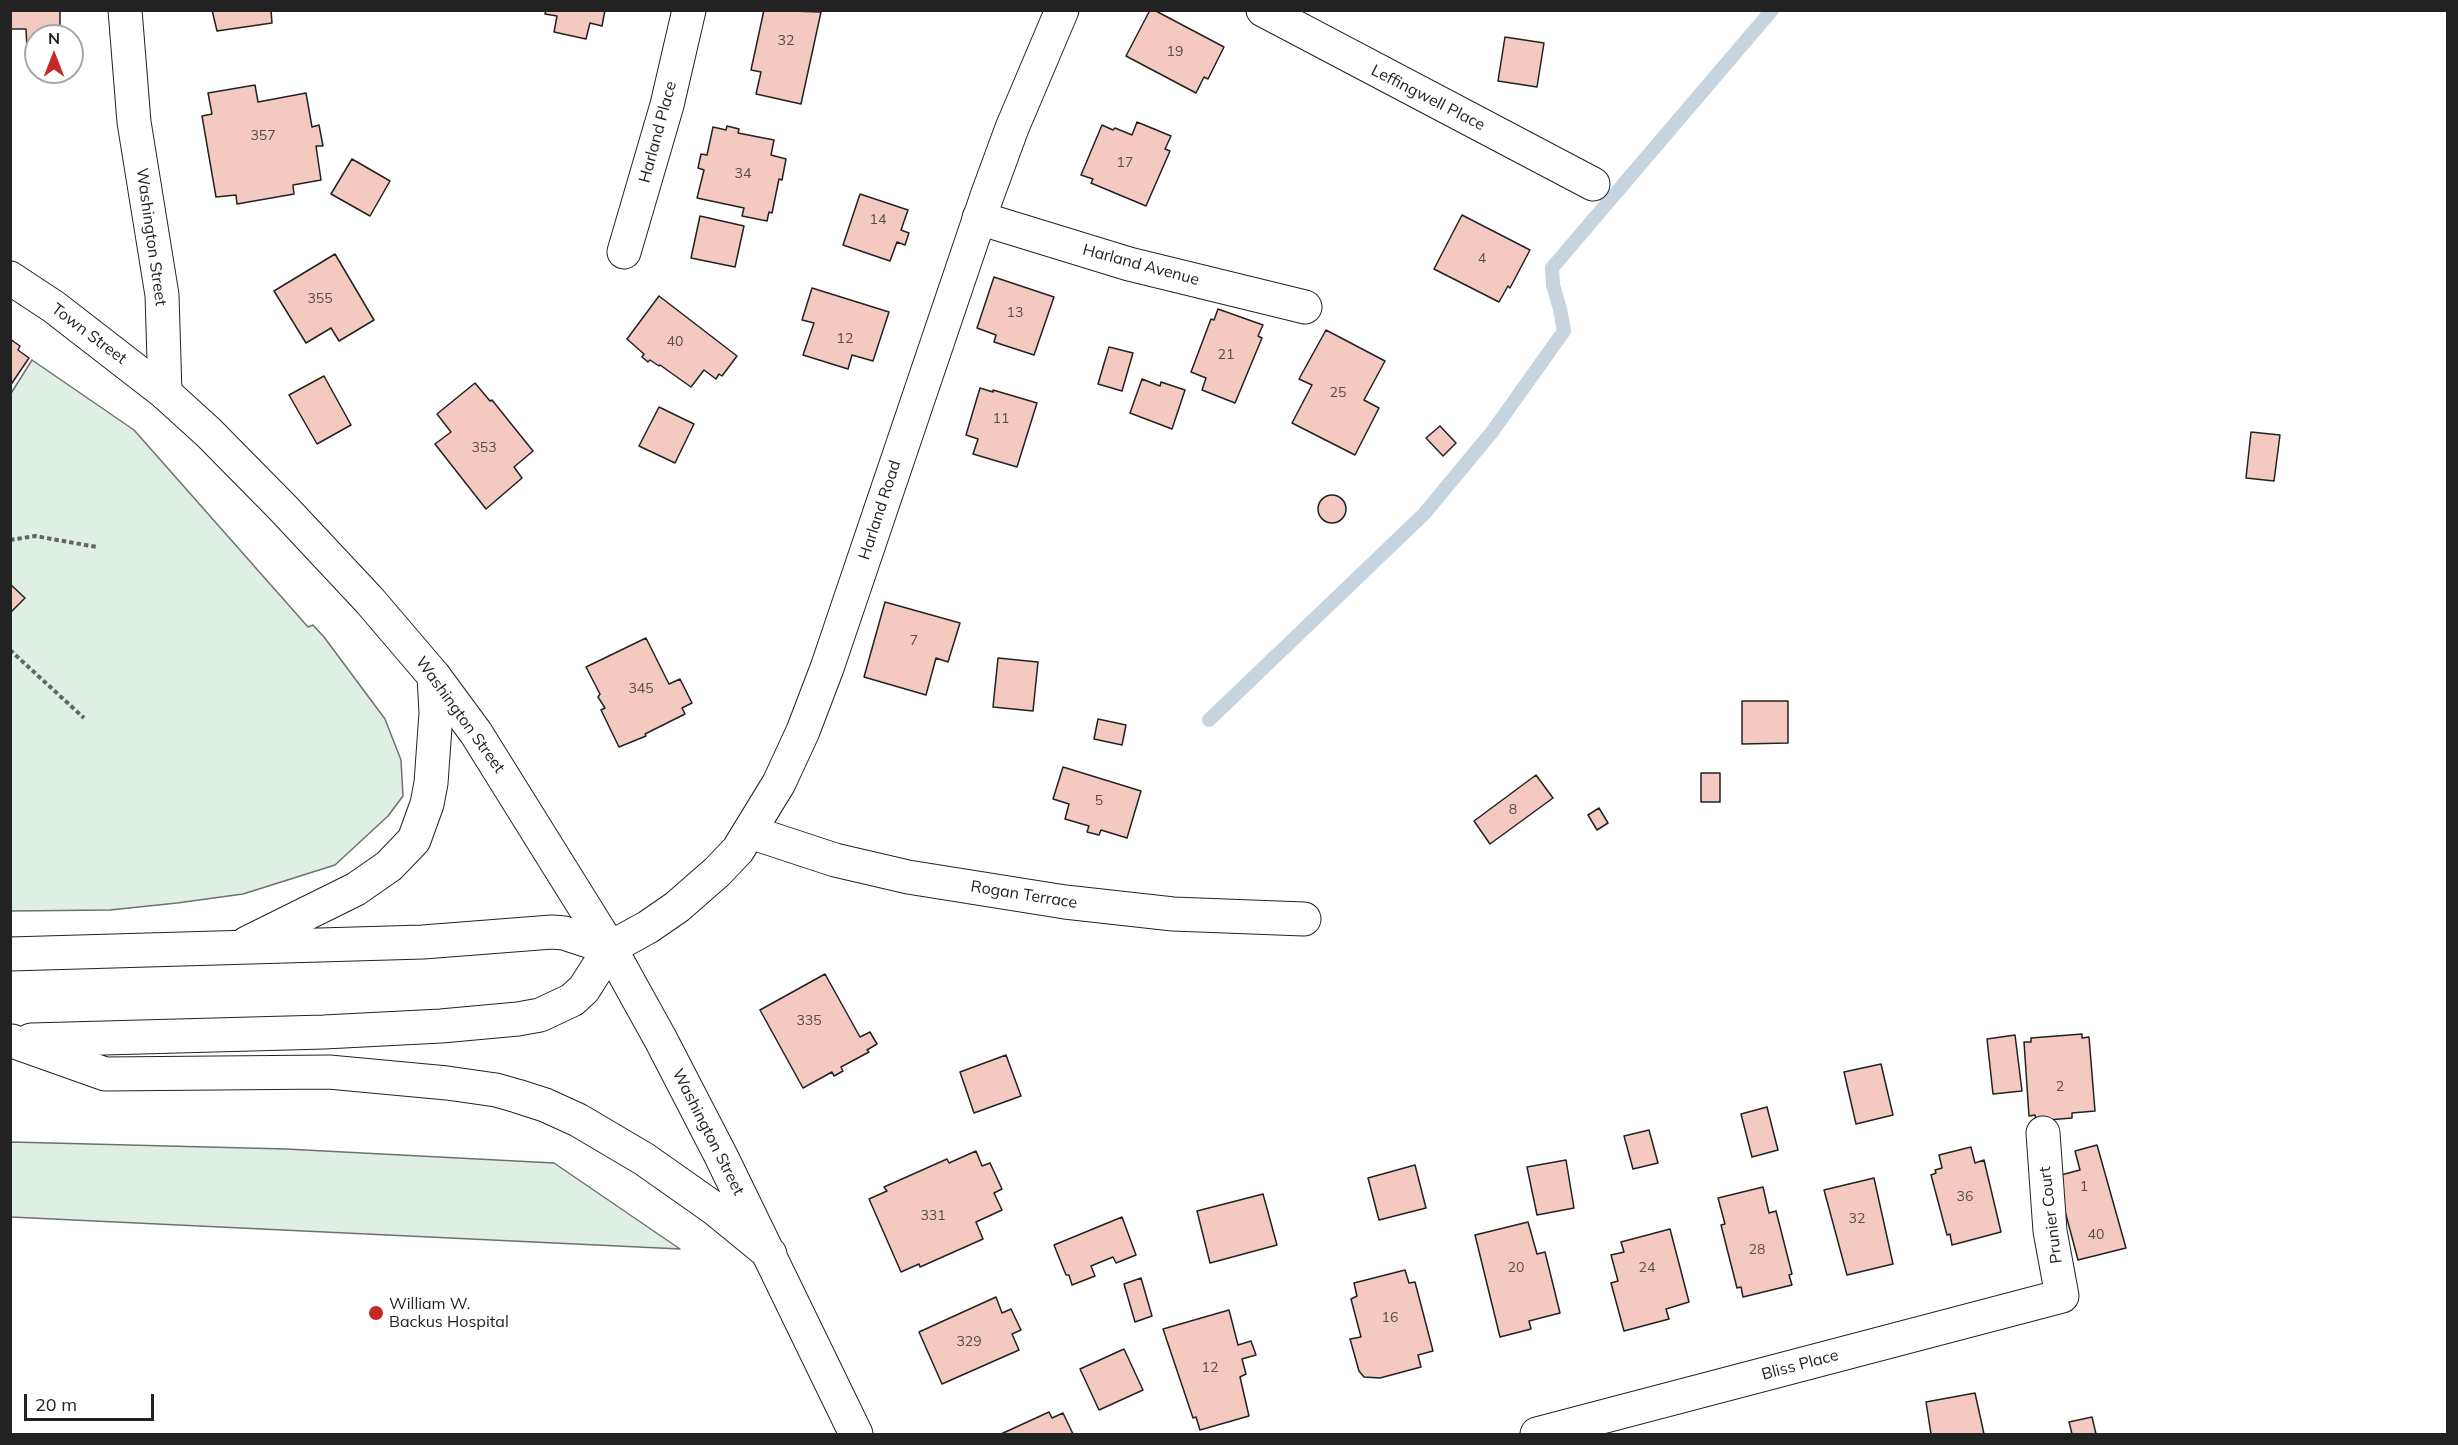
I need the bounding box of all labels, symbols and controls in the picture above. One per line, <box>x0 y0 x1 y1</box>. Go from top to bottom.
north arrow <box>24 24 84 84</box>
text: N <box>48 28 60 48</box>
house number: 32 <box>778 33 794 49</box>
house number: 19 <box>1167 44 1183 60</box>
street label: Leffingwell Place <box>1368 61 1488 135</box>
street label: Harland Place <box>635 79 681 185</box>
house number: 357 <box>250 128 276 144</box>
house number: 17 <box>1117 155 1133 171</box>
house number: 34 <box>735 166 751 182</box>
street label: Washington Street <box>132 167 170 307</box>
house number: 14 <box>870 212 886 228</box>
street label: Harland Avenue <box>1081 240 1201 290</box>
house number: 4 <box>1478 251 1486 267</box>
house number: 355 <box>307 291 333 307</box>
street label: Town Street <box>48 300 130 368</box>
house number: 13 <box>1007 305 1023 321</box>
house number: 12 <box>837 331 853 347</box>
house number: 40 <box>667 334 683 350</box>
house number: 21 <box>1218 347 1234 363</box>
house number: 25 <box>1330 385 1346 401</box>
house number: 11 <box>993 411 1009 427</box>
house number: 353 <box>471 440 497 456</box>
street label: Harland Road <box>855 458 905 562</box>
house number: 7 <box>910 633 918 649</box>
street label: Washington Street <box>411 653 509 777</box>
house number: 345 <box>628 681 654 697</box>
house number: 5 <box>1095 793 1103 809</box>
house number: 8 <box>1509 802 1517 818</box>
street label: Rogan Terrace <box>969 877 1079 913</box>
house number: 335 <box>796 1013 822 1029</box>
street label: Washington Street <box>668 1066 748 1198</box>
house number: 2 <box>2056 1079 2064 1095</box>
street label: Prunier Court <box>2036 1165 2066 1265</box>
house number: 1 <box>2080 1179 2088 1195</box>
house number: 36 <box>1957 1189 1973 1205</box>
house number: 331 <box>920 1208 946 1224</box>
house number: 32 <box>1849 1211 1865 1227</box>
house number: 40 <box>2088 1227 2104 1243</box>
house number: 28 <box>1749 1242 1765 1258</box>
house number: 20 <box>1508 1260 1524 1276</box>
house number: 24 <box>1639 1260 1655 1276</box>
place label: William W. Backus Hospital <box>389 1294 509 1332</box>
marker: William W. Backus Hospital <box>367 1304 385 1322</box>
house number: 16 <box>1382 1310 1398 1326</box>
house number: 329 <box>956 1334 982 1350</box>
street label: Bliss Place <box>1759 1346 1841 1384</box>
house number: 12 <box>1202 1360 1218 1376</box>
scale bar <box>27 1382 158 1420</box>
text: 20 m <box>35 1393 77 1416</box>

